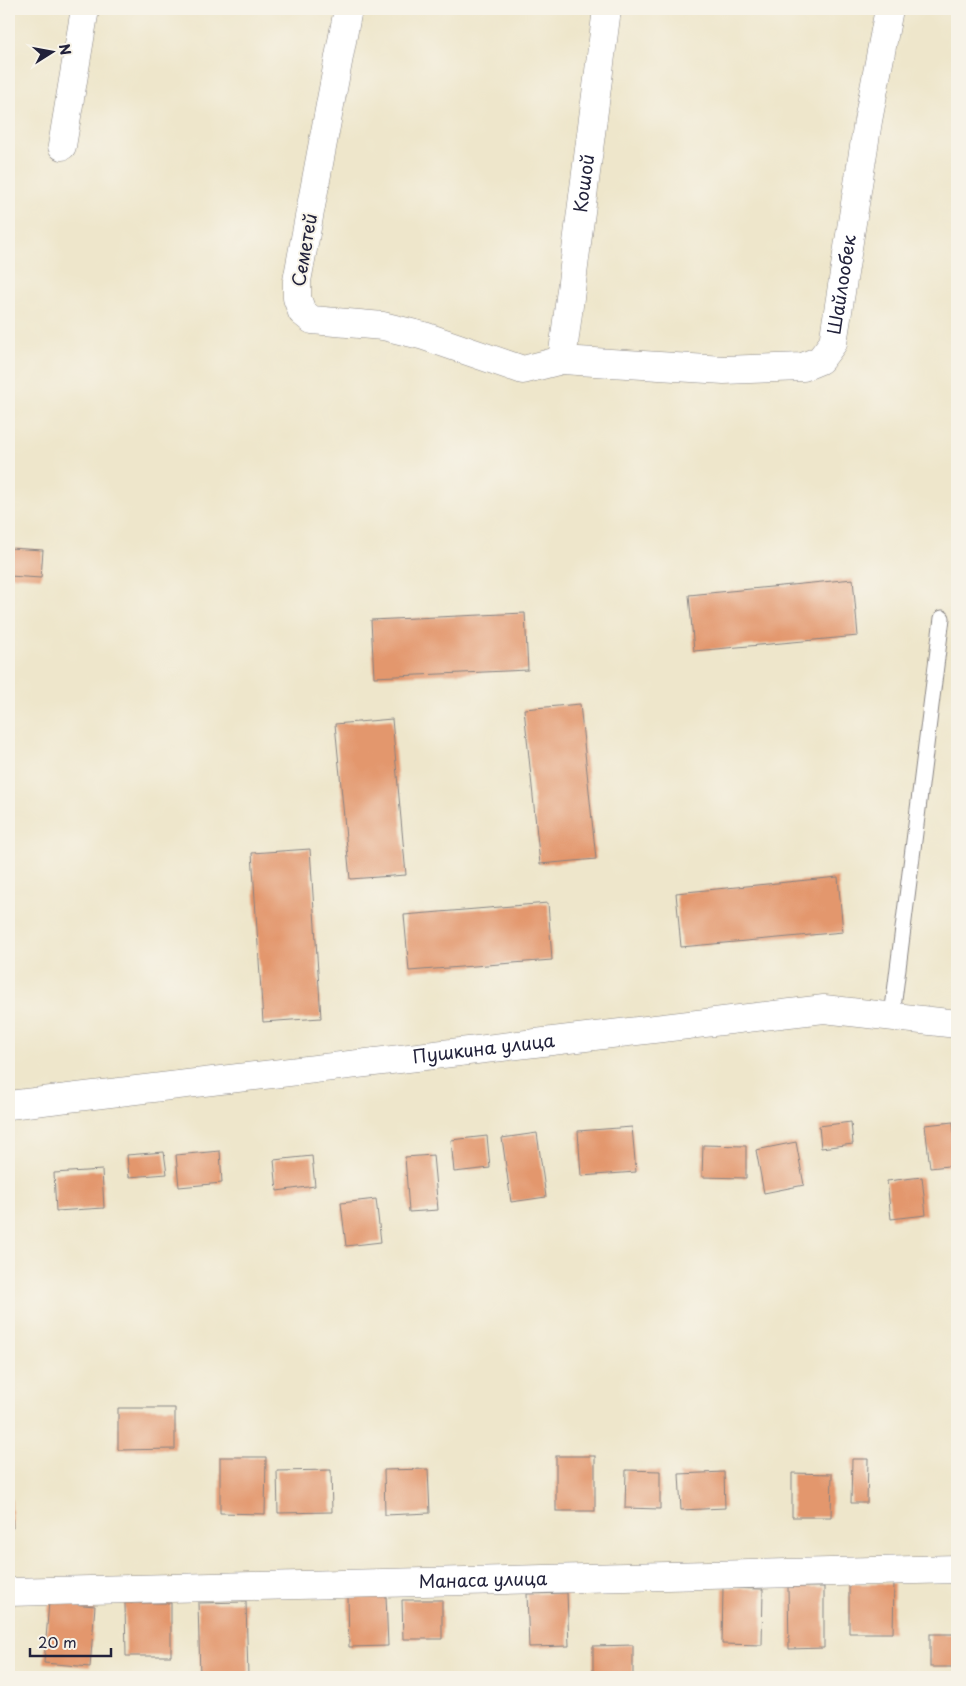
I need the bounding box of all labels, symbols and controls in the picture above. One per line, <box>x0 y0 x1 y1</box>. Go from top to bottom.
north arrow <box>28 28 78 78</box>
text: N <box>54 42 77 57</box>
street label: Кошой <box>566 152 600 214</box>
street label: Семетей <box>284 211 323 289</box>
street label: Шайлообек <box>820 232 862 336</box>
street label: Пушкина улица <box>411 1026 557 1069</box>
street label: Манаса улица <box>418 1564 548 1594</box>
scale bar <box>30 1626 111 1658</box>
text: 20 m <box>38 1630 77 1653</box>

